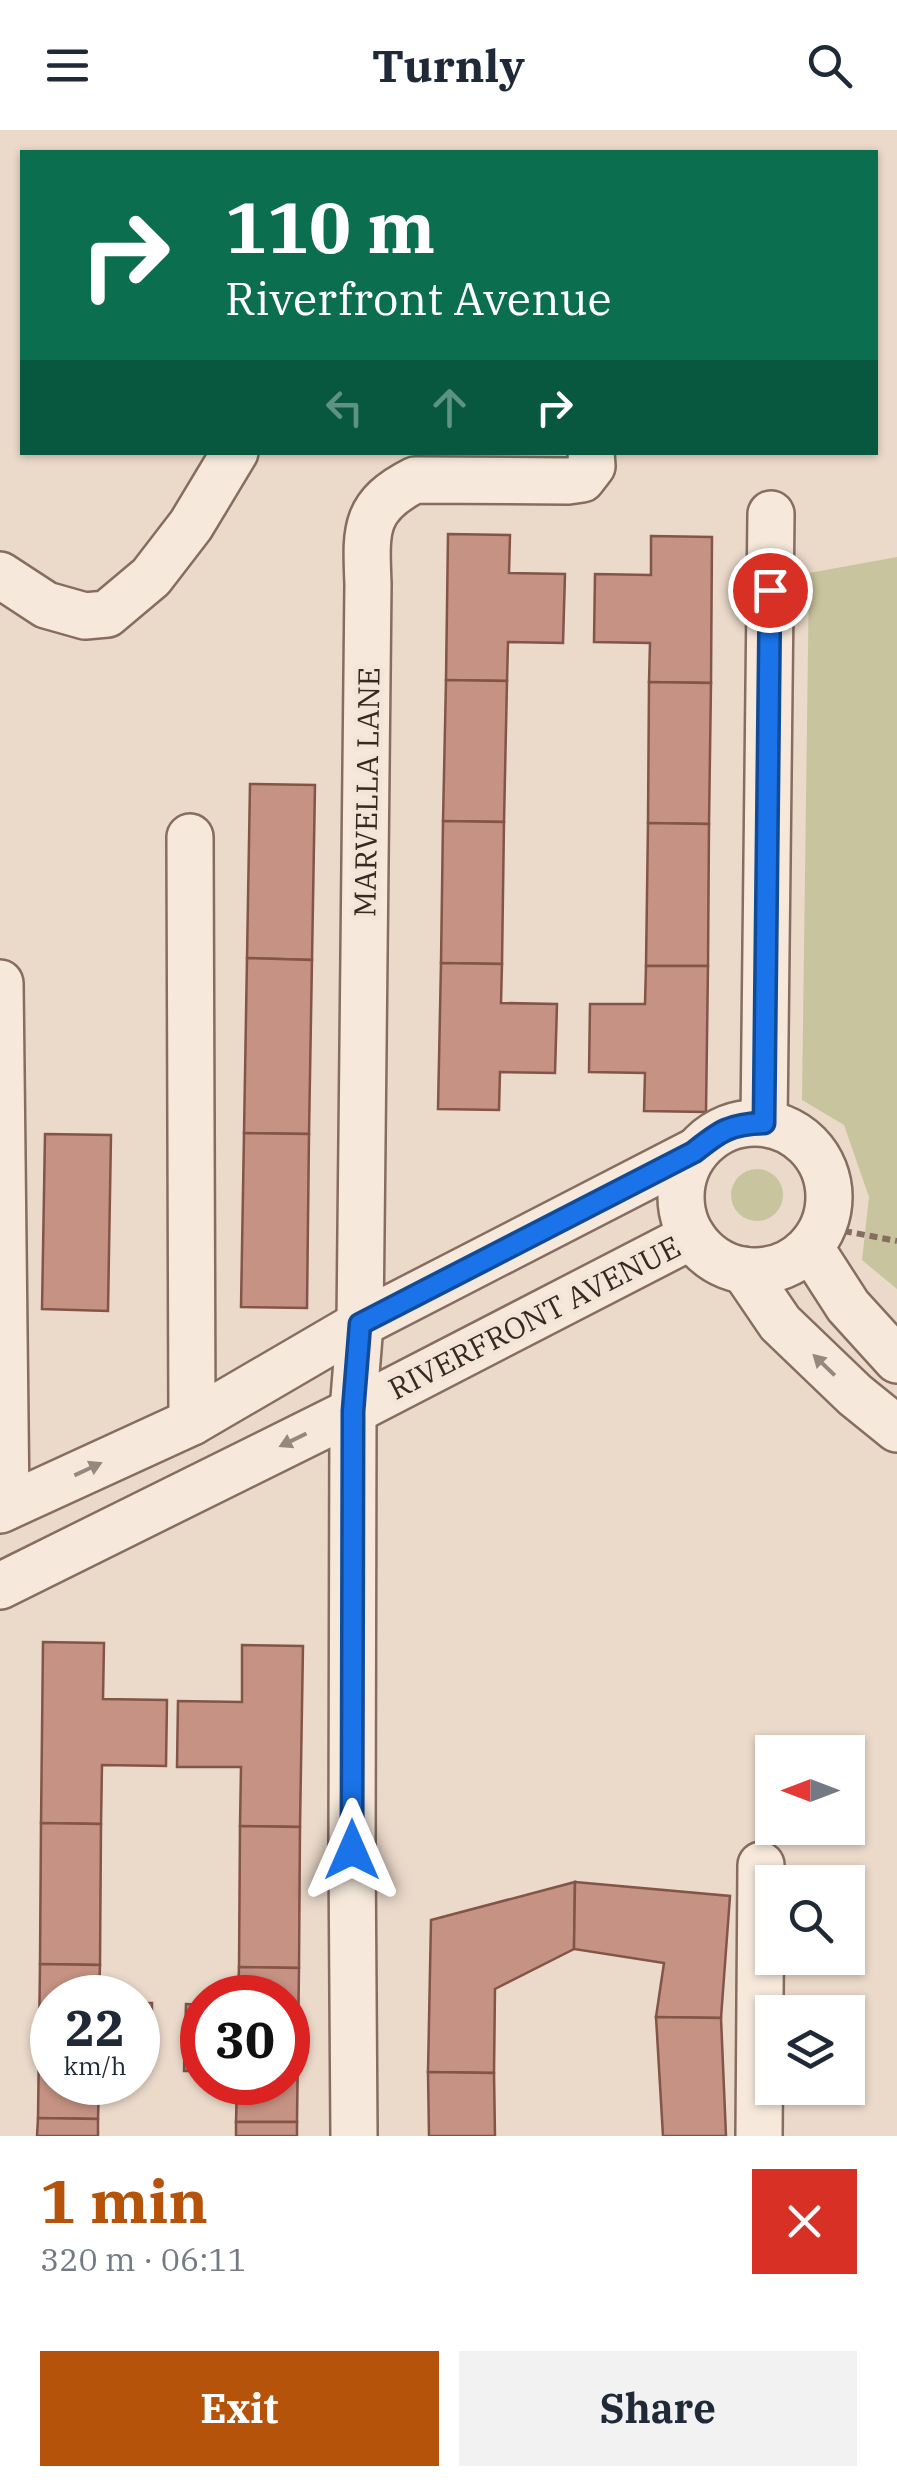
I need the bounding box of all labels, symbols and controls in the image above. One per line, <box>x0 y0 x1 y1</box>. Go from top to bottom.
text: Turnly <box>372 36 525 94</box>
icon: menu <box>40 38 95 93</box>
icon: search <box>802 38 857 93</box>
text: 110 m <box>225 181 435 272</box>
icon: right <box>60 190 190 320</box>
text: Riverfront Avenue <box>225 269 612 327</box>
icon: left <box>317 380 372 435</box>
icon: ahead <box>422 380 477 435</box>
icon: right <box>527 380 582 435</box>
pin <box>728 548 813 633</box>
icon: arrive <box>743 563 798 618</box>
street label: MARVELLA LANE <box>344 667 388 917</box>
street label: RIVERFRONT AVENUE <box>381 1226 687 1408</box>
one-way arrow <box>812 1354 836 1377</box>
one-way arrow <box>279 1432 308 1449</box>
one-way arrow <box>74 1461 103 1477</box>
north arrow <box>755 1735 865 1845</box>
map controls <box>755 1735 865 2105</box>
position arrow <box>300 1798 404 1902</box>
button: search <box>755 1865 865 1975</box>
speed limit sign: 30 <box>180 1975 310 2105</box>
text: 22 <box>65 1995 125 2060</box>
button: layers <box>755 1995 865 2105</box>
text: km/h <box>63 2049 127 2082</box>
text: 1 min <box>40 2161 208 2240</box>
button: close <box>752 2169 857 2274</box>
text: 320 m · 06:11 <box>40 2238 247 2280</box>
button: Exit <box>40 2351 439 2466</box>
button: Share <box>459 2351 857 2466</box>

